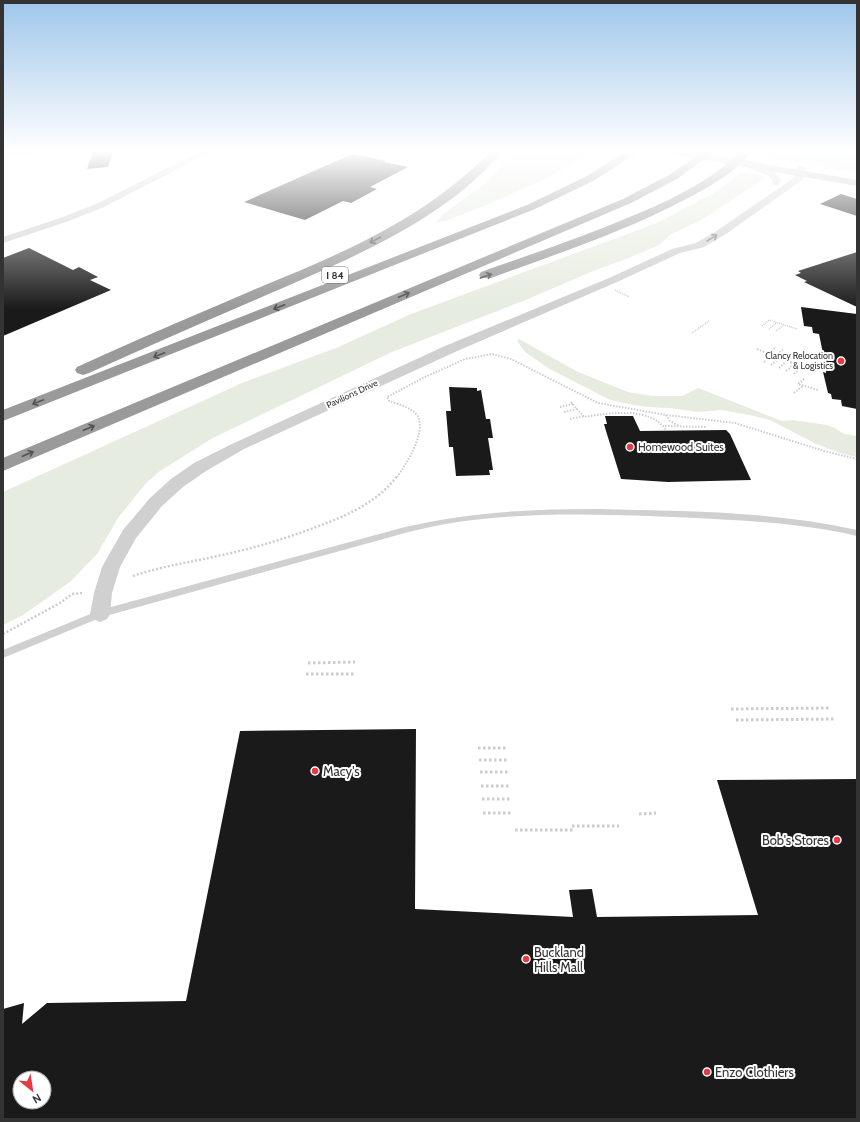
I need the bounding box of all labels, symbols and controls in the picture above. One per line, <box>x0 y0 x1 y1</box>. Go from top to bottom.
one-way arrow <box>706 233 718 241</box>
one-way arrow <box>369 236 381 244</box>
road number: I 84 <box>322 267 348 283</box>
one-way arrow <box>480 271 492 279</box>
one-way arrow <box>397 291 409 298</box>
one-way arrow <box>274 304 286 311</box>
place label: Clancy Relocation & Logistics <box>765 350 833 371</box>
one-way arrow <box>153 351 165 359</box>
marker: Clancy Relocation & Logistics <box>836 356 846 366</box>
street label: Pavilions Drive <box>324 377 380 410</box>
one-way arrow <box>32 399 44 407</box>
one-way arrow <box>82 424 94 432</box>
place label: Homewood Suites <box>638 440 724 454</box>
marker: Homewood Suites <box>625 442 635 452</box>
one-way arrow <box>21 450 33 458</box>
place label: Macy's <box>323 763 360 779</box>
marker: Macy's <box>310 766 320 776</box>
place label: Bob's Stores <box>762 832 830 848</box>
marker: Bob's Stores <box>832 835 842 845</box>
place label: Buckland Hills Mall <box>534 944 584 975</box>
marker: Buckland Hills Mall <box>521 954 531 964</box>
place label: Enzo Clothiers <box>715 1064 794 1080</box>
marker: Enzo Clothiers <box>702 1067 712 1077</box>
north arrow <box>12 1070 52 1110</box>
text: N <box>30 1091 44 1107</box>

